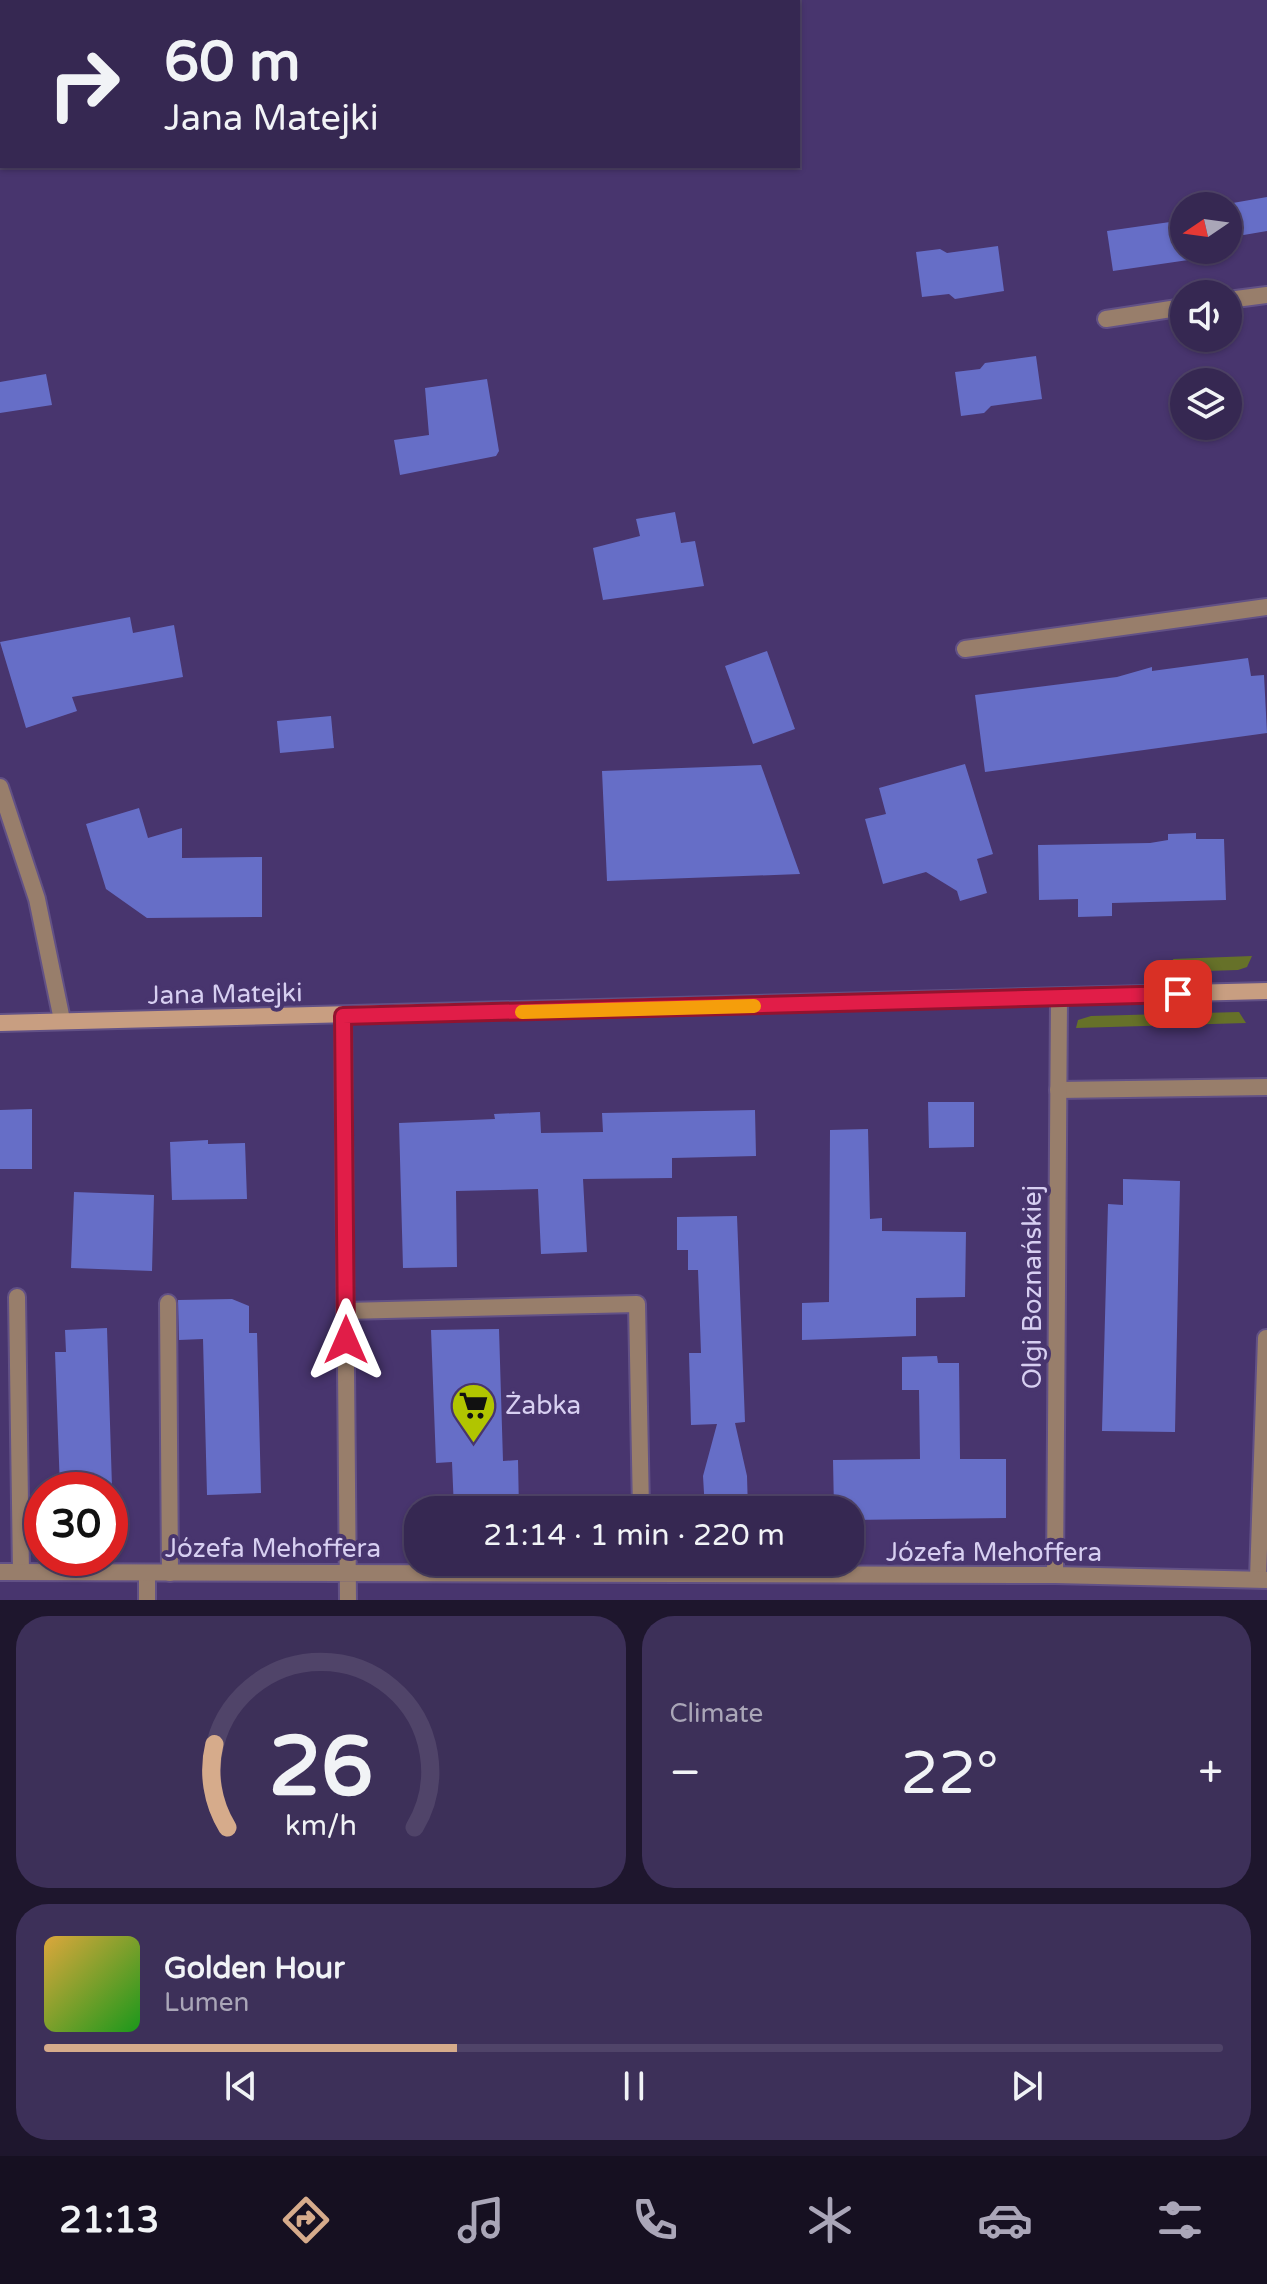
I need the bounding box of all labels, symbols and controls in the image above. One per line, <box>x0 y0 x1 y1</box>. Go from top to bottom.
text: 60 m <box>164 29 300 96</box>
icon: right <box>32 32 136 136</box>
text: Jana Matejki <box>164 97 379 140</box>
north arrow <box>1170 192 1242 264</box>
map controls <box>1170 192 1242 440</box>
button: sound <box>1170 280 1242 352</box>
button: layers <box>1170 368 1242 440</box>
pin <box>1144 960 1212 1028</box>
icon: arrive <box>1156 972 1200 1016</box>
street label: Jana Matejki <box>147 977 303 1011</box>
street label: Olgi Boznańskiej <box>1017 1185 1048 1389</box>
position arrow <box>304 1298 388 1382</box>
supermarket icon: Żabka <box>450 1381 498 1444</box>
place label: Żabka <box>505 1390 581 1421</box>
speed limit sign: 30 <box>24 1472 128 1576</box>
text: 21:14 · 1 min · 220 m <box>483 1517 785 1554</box>
street label: Józefa Mehoffera <box>165 1533 381 1564</box>
street label: Józefa Mehoffera <box>886 1537 1102 1568</box>
text: Climate <box>670 1698 763 1729</box>
text: 26 <box>269 1718 373 1818</box>
text: 22° <box>901 1738 999 1810</box>
text: − <box>670 1747 701 1800</box>
text: + <box>1198 1747 1223 1800</box>
text: km/h <box>285 1809 357 1843</box>
text: Golden Hour <box>164 1950 345 1987</box>
text: Lumen <box>164 1987 249 2018</box>
icon: previous <box>219 2064 263 2108</box>
icon: pause <box>612 2064 656 2108</box>
icon: next <box>1005 2064 1049 2108</box>
icon: directions <box>278 2192 334 2248</box>
icon: music <box>453 2192 509 2248</box>
icon: phone <box>627 2192 683 2248</box>
icon: climate <box>802 2192 858 2248</box>
icon: car <box>977 2192 1033 2248</box>
icon: filters <box>1152 2192 1208 2248</box>
text: 21:13 <box>59 2199 159 2242</box>

